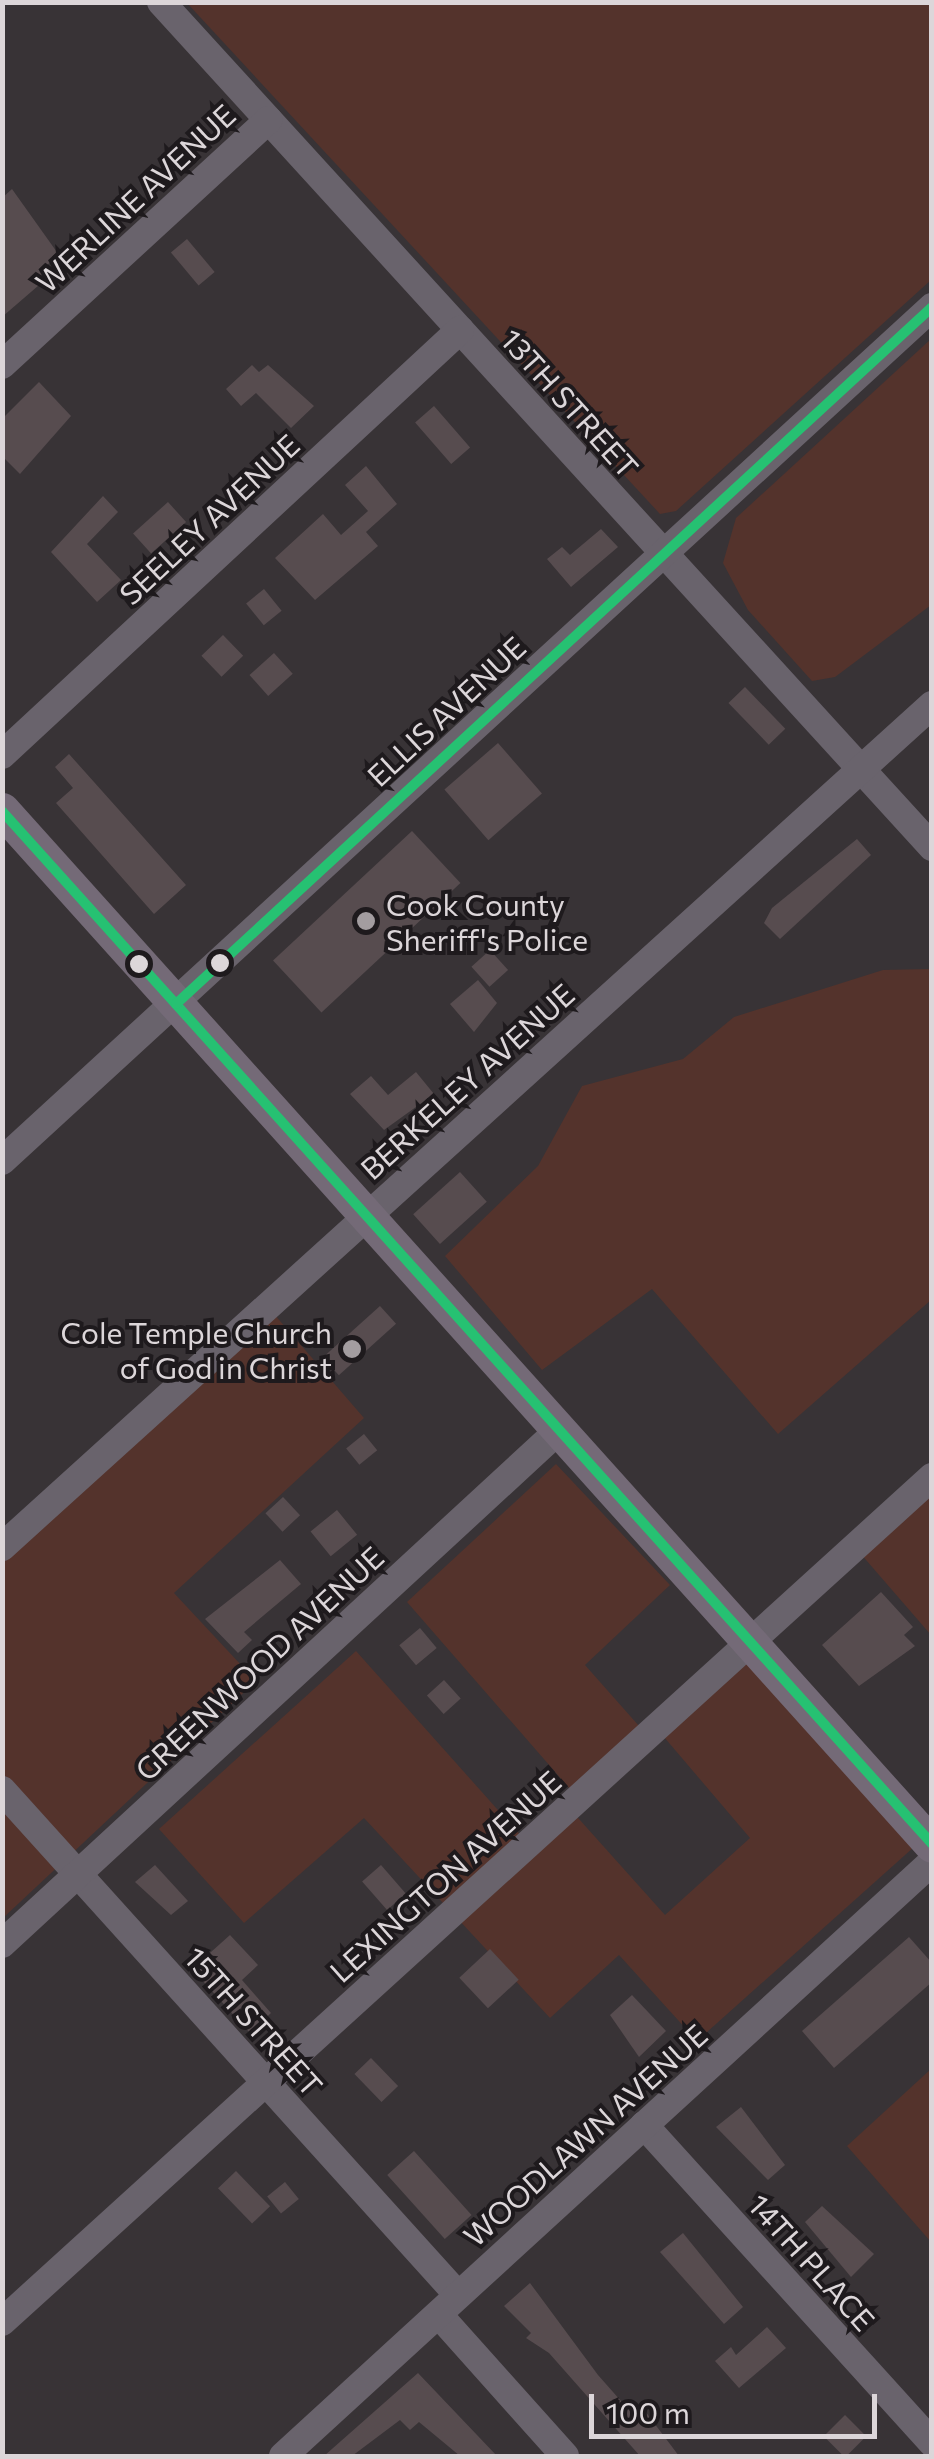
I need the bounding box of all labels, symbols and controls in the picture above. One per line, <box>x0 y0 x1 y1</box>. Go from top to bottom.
street label: WERLINE AVENUE <box>28 96 242 300</box>
street label: 13TH STREET <box>494 321 646 485</box>
street label: SEELEY AVENUE <box>112 426 306 612</box>
street label: ELLIS AVENUE <box>359 629 533 793</box>
place label: Cook County Sheriff's Police <box>386 886 588 956</box>
marker: Cook County Sheriff's Police <box>355 910 377 932</box>
unlabelled marker <box>210 953 230 973</box>
unlabelled marker <box>129 954 149 974</box>
street label: BERKELEY AVENUE <box>353 976 581 1186</box>
place label: Cole Temple Church of God in Christ <box>61 1314 332 1384</box>
marker: Cole Temple Church of God in Christ <box>341 1338 363 1360</box>
street label: GREENWOOD AVENUE <box>127 1539 391 1787</box>
street label: LEXINGTON AVENUE <box>322 1763 568 1989</box>
street label: 15TH STREET <box>178 1939 330 2103</box>
street label: WOODLAWN AVENUE <box>456 2016 714 2254</box>
street label: 14TH PLACE <box>741 2186 883 2338</box>
scale bar <box>594 2374 882 2436</box>
text: 100 m <box>606 2393 690 2430</box>

